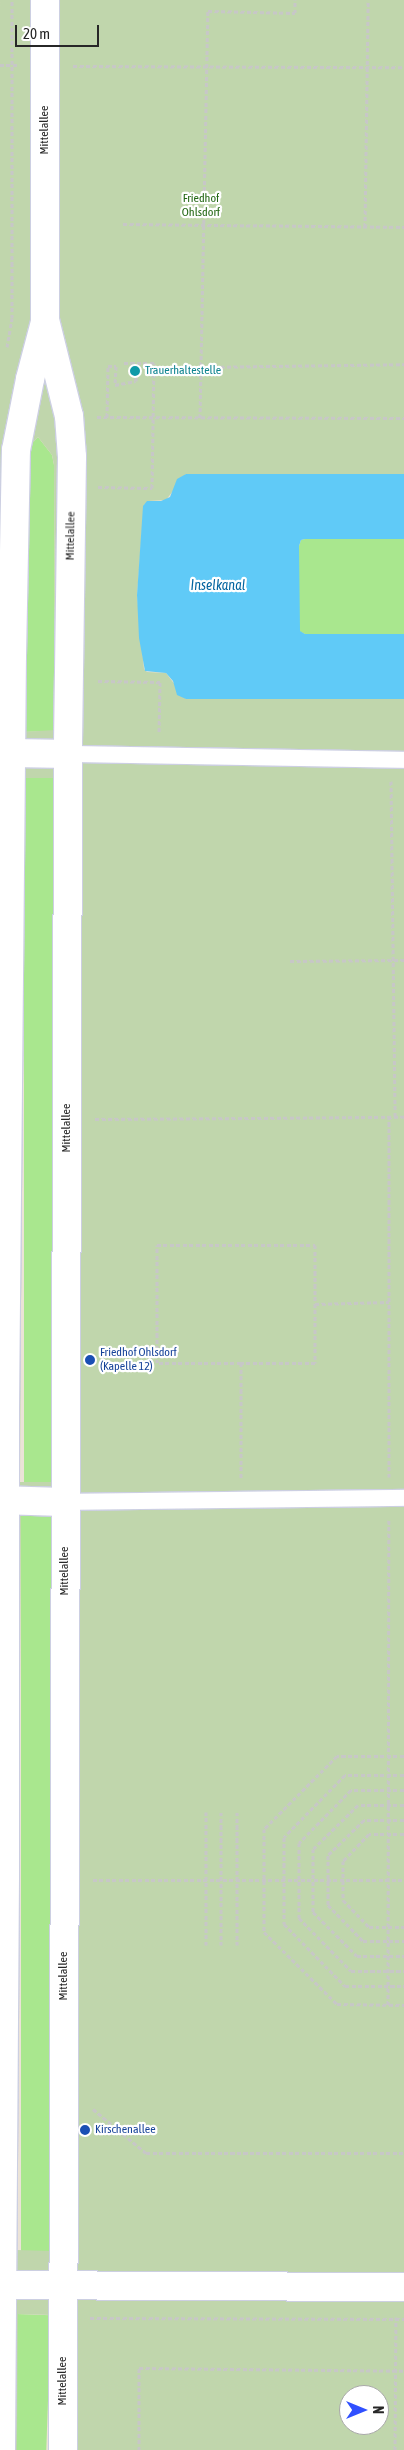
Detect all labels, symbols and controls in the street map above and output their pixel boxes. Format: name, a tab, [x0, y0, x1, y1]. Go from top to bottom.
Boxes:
scale bar	[18, 15, 101, 47]
text: 20 m	[23, 25, 50, 42]
street label: Mittelallee	[38, 106, 52, 154]
park label: Friedhof Ohlsdorf	[182, 192, 220, 220]
place label: Trauerhaltestelle	[145, 364, 221, 378]
marker: Trauerhaltestelle	[129, 365, 141, 377]
street label: Mittelallee	[63, 511, 79, 561]
water label: Inselkanal	[191, 577, 245, 593]
street label: Mittelallee	[60, 1104, 74, 1152]
place label: Friedhof Ohlsdorf (Kapelle 12)	[100, 1346, 177, 1374]
marker: Friedhof Ohlsdorf (Kapelle 12)	[84, 1354, 96, 1366]
street label: Mittelallee	[58, 1547, 72, 1595]
street label: Mittelallee	[57, 1952, 71, 2000]
place label: Kirschenallee	[95, 2123, 156, 2137]
marker: Kirschenallee	[79, 2124, 91, 2136]
street label: Mittelallee	[56, 2357, 70, 2405]
north arrow	[339, 2385, 389, 2435]
text: N	[370, 2406, 386, 2414]

